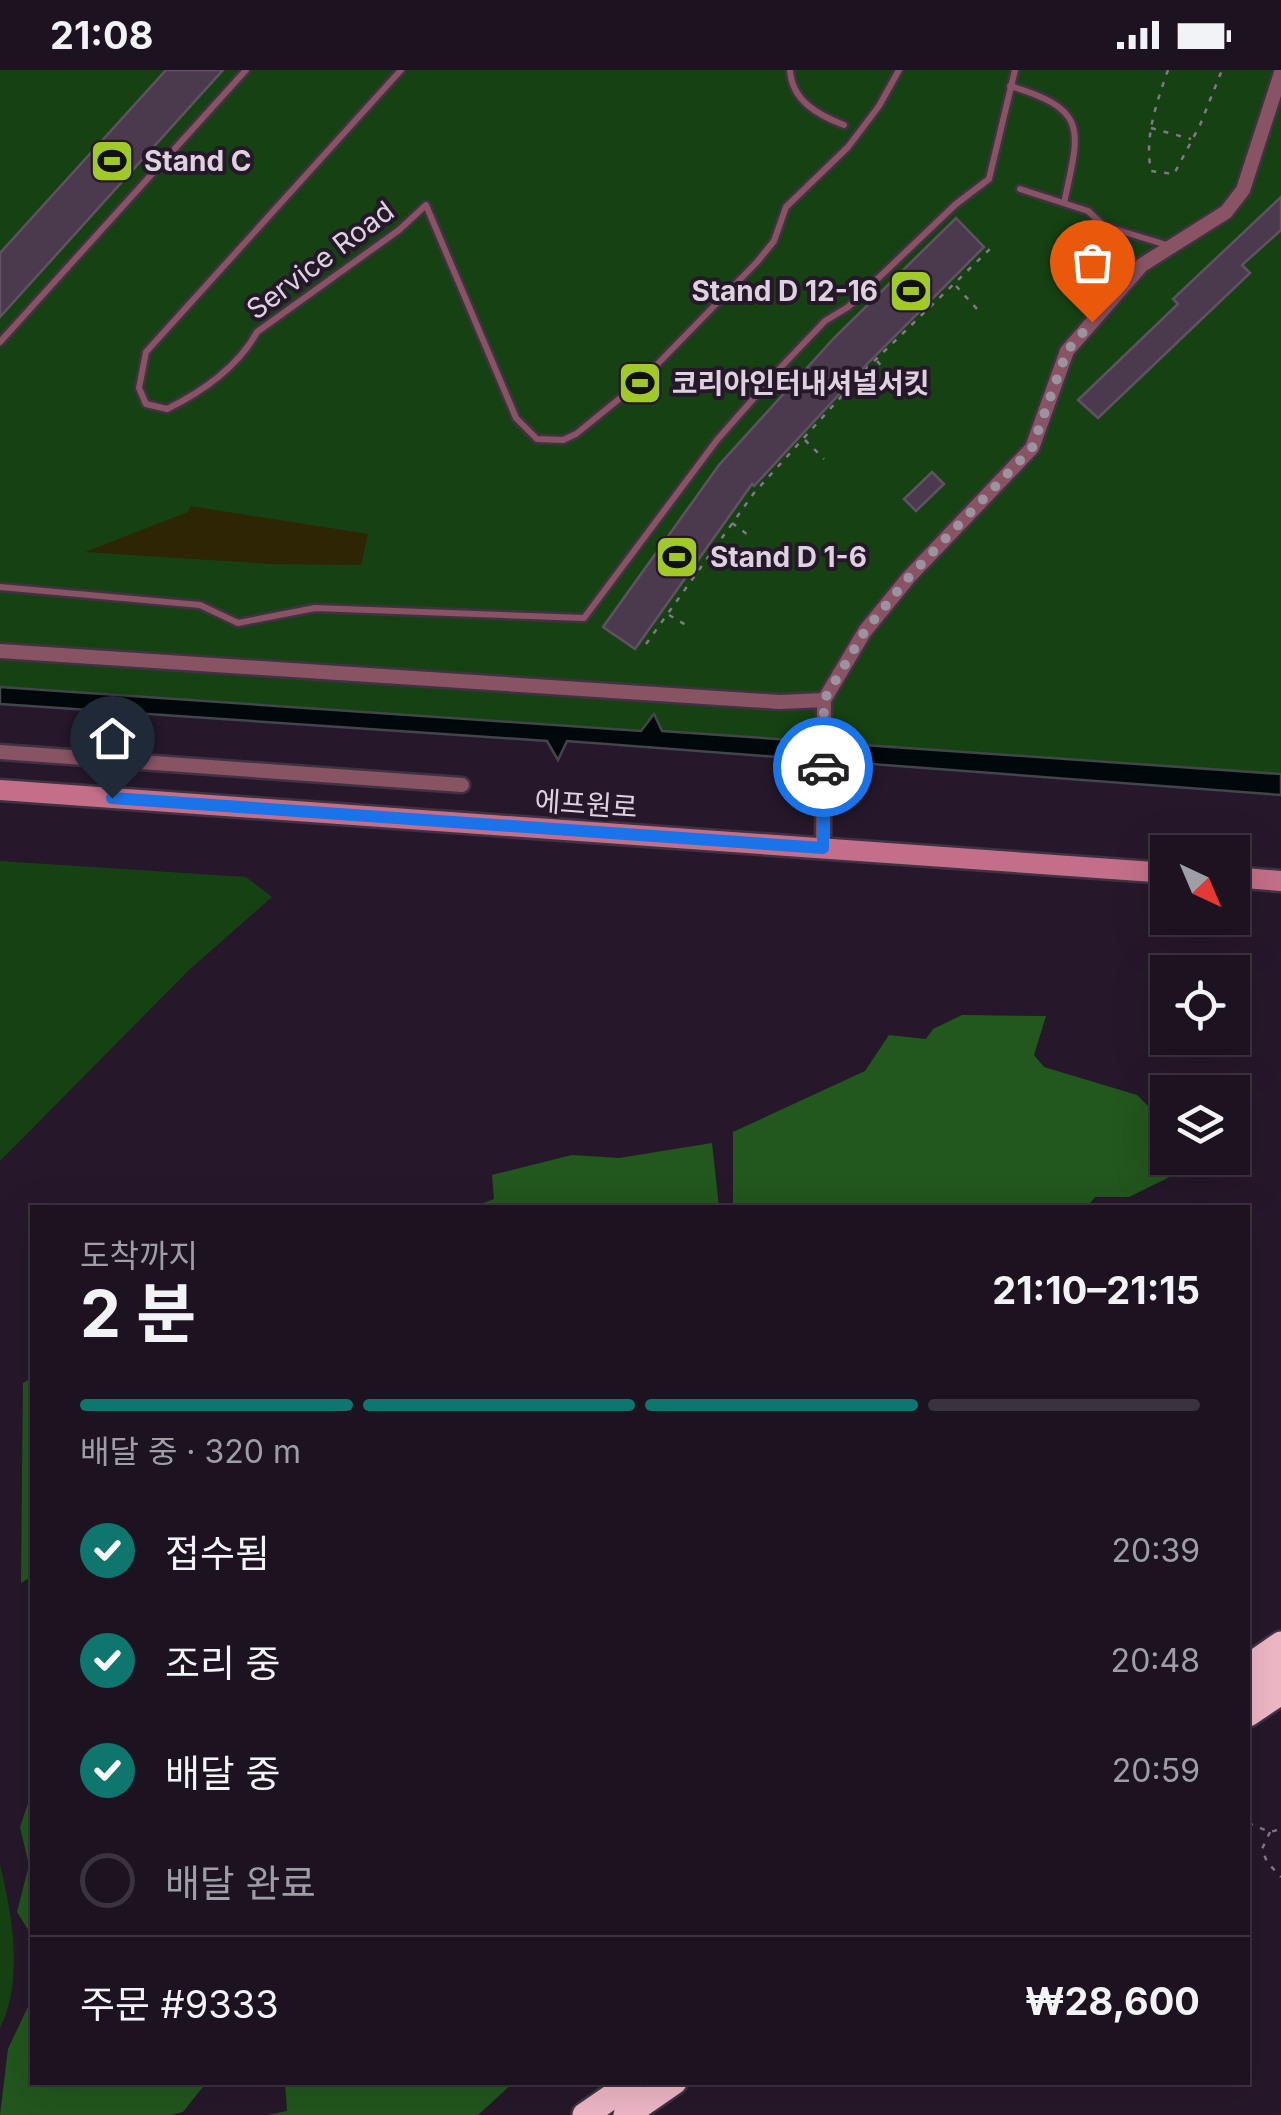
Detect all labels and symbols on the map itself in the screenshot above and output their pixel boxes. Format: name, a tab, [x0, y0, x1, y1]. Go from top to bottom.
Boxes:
sports icon: Stand C	[89, 138, 135, 184]
place label: Stand C	[144, 144, 251, 178]
street label: Service Road	[240, 194, 400, 326]
pin	[1050, 220, 1135, 323]
sports icon: Stand D 12-16	[888, 268, 934, 314]
place label: Stand D 12-16	[691, 274, 878, 308]
sports icon: 코리아인터내셔널서킷	[617, 360, 663, 406]
place label: 코리아인터내셔널서킷	[672, 366, 930, 400]
sports icon: Stand D 1-6	[654, 534, 700, 580]
place label: Stand D 1-6	[710, 540, 867, 574]
pin	[70, 696, 155, 799]
courier	[773, 717, 873, 817]
street label: 에프원로	[533, 783, 639, 825]
north arrow	[1150, 835, 1250, 935]

